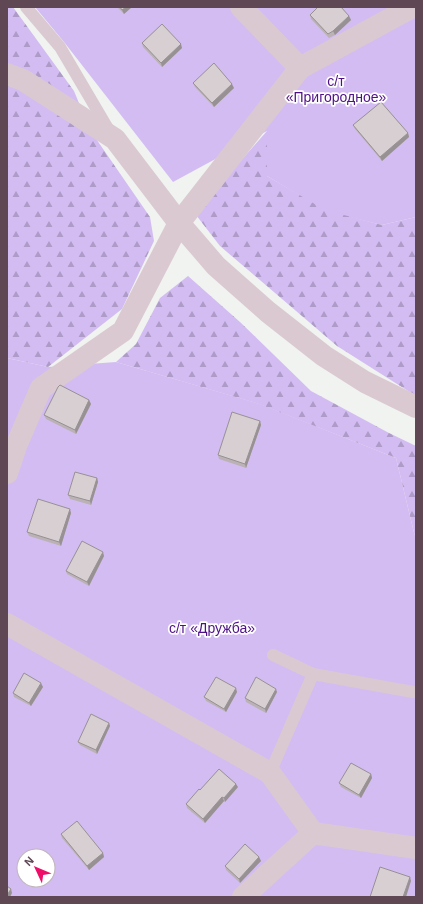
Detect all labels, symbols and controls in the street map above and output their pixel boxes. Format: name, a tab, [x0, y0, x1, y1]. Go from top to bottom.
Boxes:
park label: с/т «Пригородное»	[286, 73, 386, 105]
park label: с/т «Дружба»	[169, 620, 255, 636]
north arrow	[16, 848, 56, 888]
text: N	[22, 854, 36, 868]

